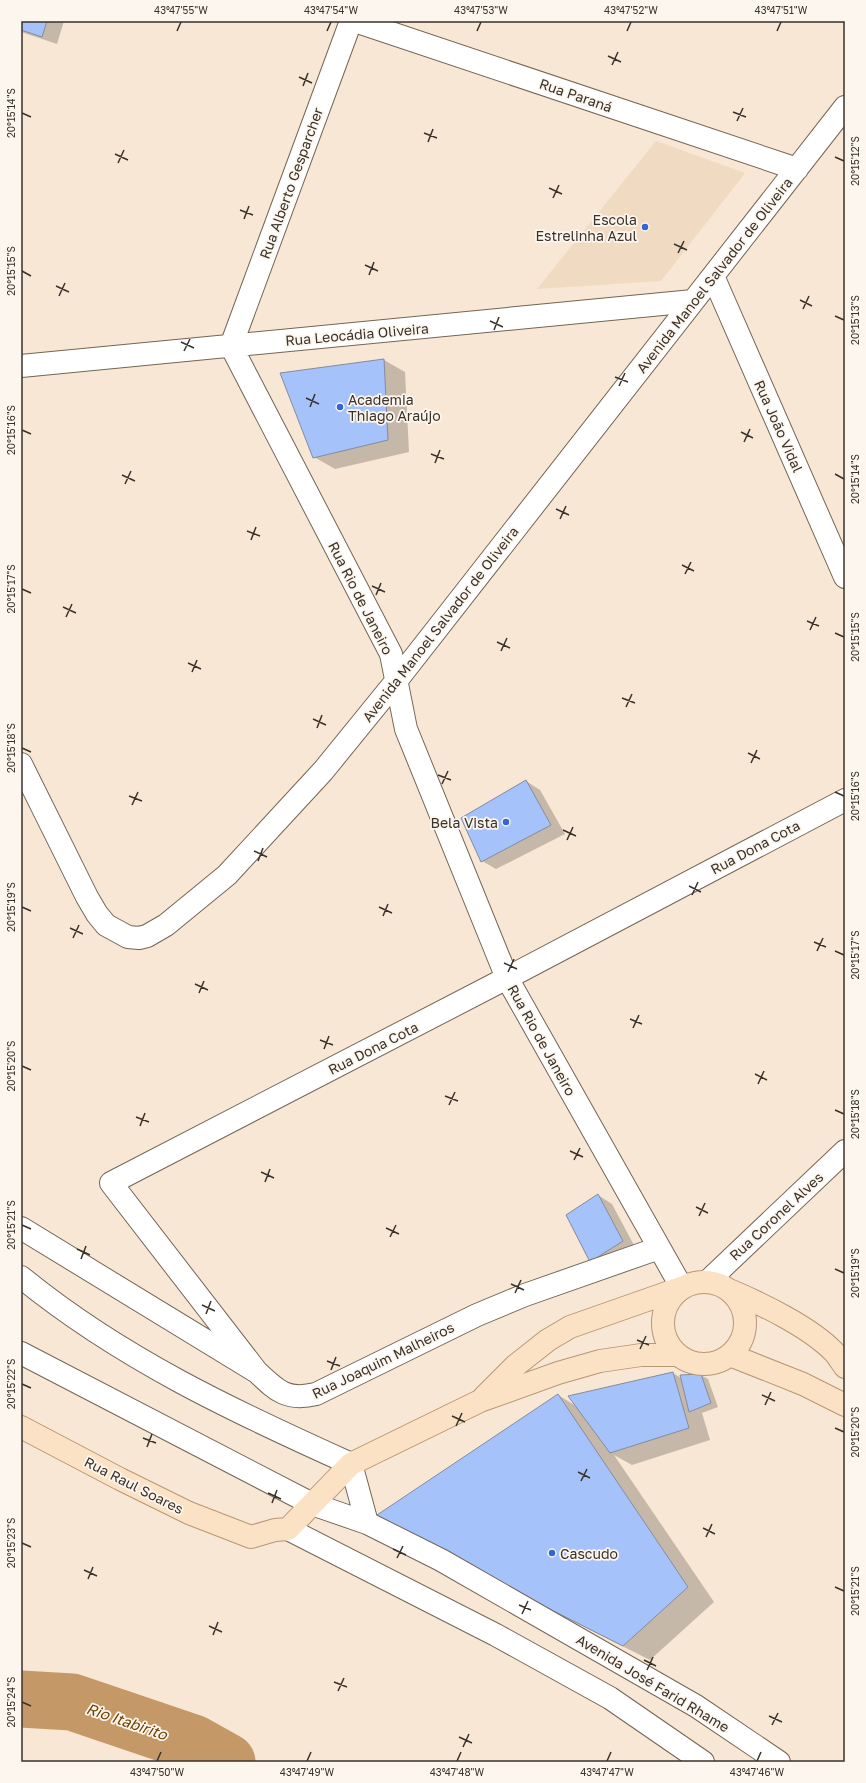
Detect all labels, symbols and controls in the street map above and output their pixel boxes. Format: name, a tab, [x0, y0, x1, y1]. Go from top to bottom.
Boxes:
text: 43°47'55"W	[154, 4, 208, 16]
text: 43°47'54"W	[304, 4, 358, 16]
text: 43°47'53"W	[454, 4, 508, 16]
text: 43°47'52"W	[604, 4, 658, 16]
text: 43°47'51"W	[755, 4, 808, 16]
street label: Rua Paraná	[537, 75, 615, 115]
text: 20°15'14"S	[5, 88, 17, 138]
street label: Rua Alberto Gesparcher	[256, 105, 326, 261]
text: 20°15'12"S	[849, 136, 861, 186]
street label: Avenida Manoel Salvador de Oliveira	[632, 174, 796, 376]
place label: Escola Estrelinha Azul	[536, 211, 637, 244]
marker: Escola Estrelinha Azul	[640, 222, 650, 232]
text: 20°15'15"S	[5, 246, 17, 296]
text: 20°15'13"S	[849, 295, 861, 345]
street label: Rua Leocádia Oliveira	[285, 319, 429, 349]
street label: Rua João Vidal	[751, 377, 807, 475]
place label: Academia Thiago Araújo	[348, 391, 441, 424]
marker: Academia Thiago Araújo	[335, 402, 345, 412]
text: 20°15'16"S	[5, 405, 17, 455]
text: 20°15'14"S	[849, 454, 861, 504]
street label: Avenida Manoel Salvador de Oliveira	[358, 523, 522, 725]
street label: Rua Rio de Janeiro	[325, 539, 397, 657]
text: 20°15'17"S	[5, 564, 17, 614]
text: 20°15'15"S	[849, 612, 861, 662]
text: 20°15'18"S	[5, 723, 17, 773]
text: 20°15'16"S	[849, 771, 861, 821]
place label: Bela Vista	[431, 814, 498, 831]
street label: Rua Dona Cota	[707, 816, 803, 878]
marker: Bela Vista	[501, 817, 511, 827]
text: 20°15'19"S	[5, 882, 17, 932]
text: 20°15'17"S	[849, 930, 861, 980]
street label: Rua Rio de Janeiro	[504, 981, 580, 1099]
street label: Rua Dona Cota	[325, 1018, 421, 1078]
text: 20°15'20"S	[5, 1040, 17, 1092]
text: 20°15'18"S	[849, 1089, 861, 1139]
street label: Rua Coronel Alves	[726, 1168, 826, 1264]
text: 20°15'21"S	[5, 1200, 17, 1250]
text: 20°15'19"S	[849, 1248, 861, 1298]
street label: Rua Joaquim Malheiros	[309, 1318, 457, 1402]
text: 20°15'22"S	[5, 1359, 17, 1409]
text: 20°15'20"S	[849, 1406, 861, 1458]
street label: Rua Raul Soares	[82, 1453, 186, 1517]
text: 20°15'23"S	[5, 1518, 17, 1568]
place label: Cascudo	[560, 1545, 618, 1562]
marker: Cascudo	[547, 1548, 557, 1558]
text: 20°15'21"S	[849, 1566, 861, 1616]
street label: Avenida José Farid Rhame	[573, 1630, 733, 1736]
text: 20°15'24"S	[5, 1677, 17, 1727]
water label: Rio Itabirito	[84, 1699, 171, 1744]
text: 43°47'50"W	[130, 1766, 185, 1778]
text: 43°47'49"W	[280, 1766, 335, 1778]
text: 43°47'48"W	[430, 1766, 485, 1778]
text: 43°47'47"W	[580, 1766, 634, 1778]
text: 43°47'46"W	[730, 1766, 785, 1778]

